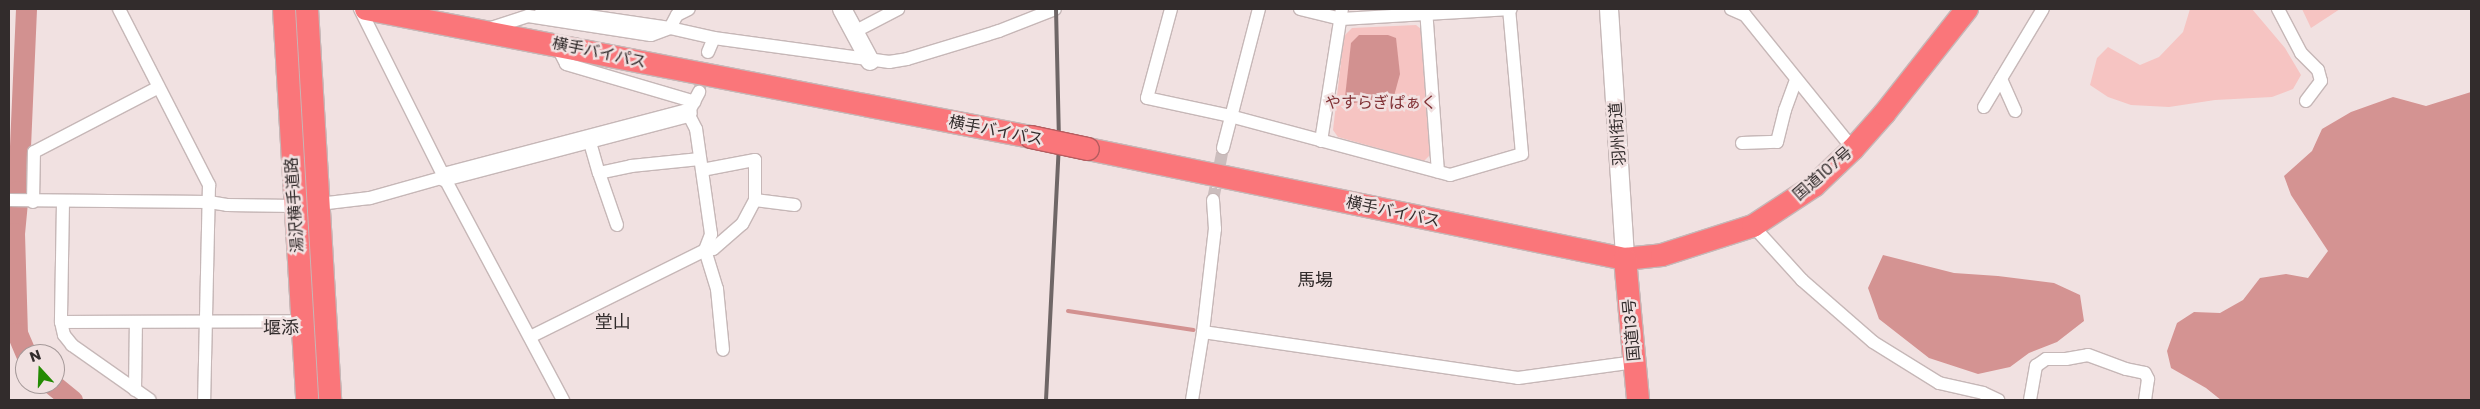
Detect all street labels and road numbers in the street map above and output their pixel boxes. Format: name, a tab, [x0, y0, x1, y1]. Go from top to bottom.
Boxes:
street label: 横手バイパス	[550, 34, 648, 72]
street label: 羽州街道	[1606, 101, 1630, 167]
street label: 横手バイパス	[947, 112, 1045, 150]
street label: 国道107号	[1790, 143, 1856, 205]
street label: 湯沢横手道路	[282, 156, 308, 254]
street label: 横手バイパス	[1344, 193, 1442, 231]
street label: 国道13号	[1620, 298, 1644, 362]

